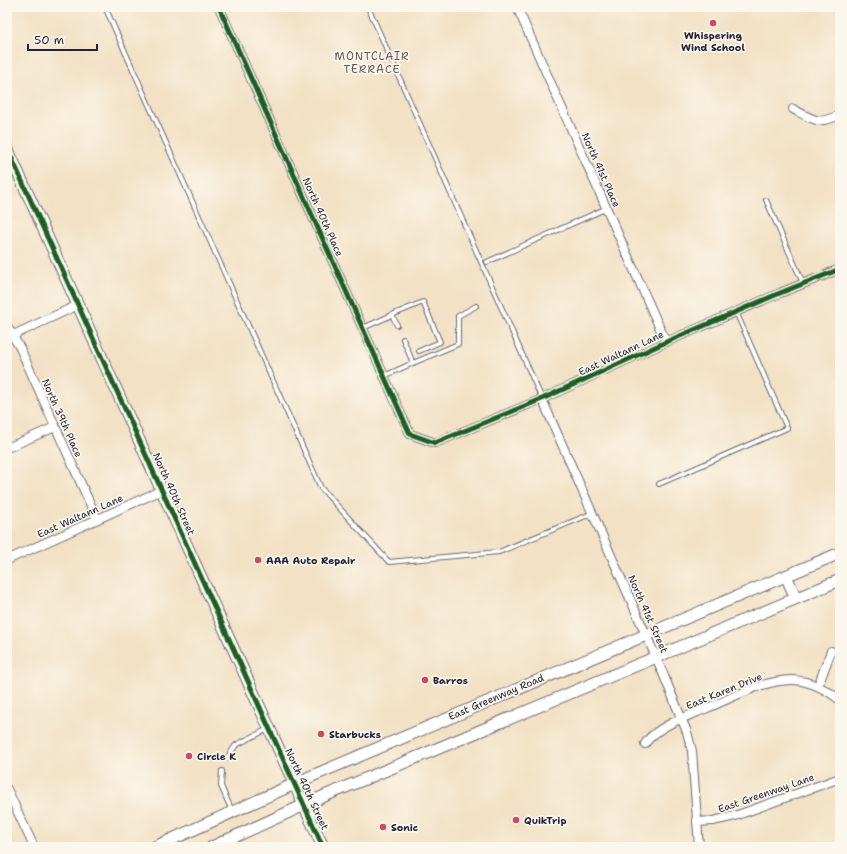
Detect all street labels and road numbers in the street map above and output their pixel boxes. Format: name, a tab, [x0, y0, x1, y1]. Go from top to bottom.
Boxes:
street label: North 41st Place	[579, 131, 623, 210]
street label: North 40th Place	[300, 176, 346, 259]
street label: East Waltann Lane	[576, 327, 666, 378]
street label: North 39th Place	[39, 377, 85, 460]
street label: North 40th Street	[150, 451, 198, 537]
street label: East Waltann Lane	[35, 491, 125, 541]
street label: North 41st Street	[625, 573, 671, 655]
street label: East Karen Drive	[684, 670, 764, 712]
street label: East Greenway Road	[446, 671, 546, 723]
street label: North 40th Street	[282, 746, 332, 832]
street label: East Greenway Lane	[716, 770, 816, 816]

